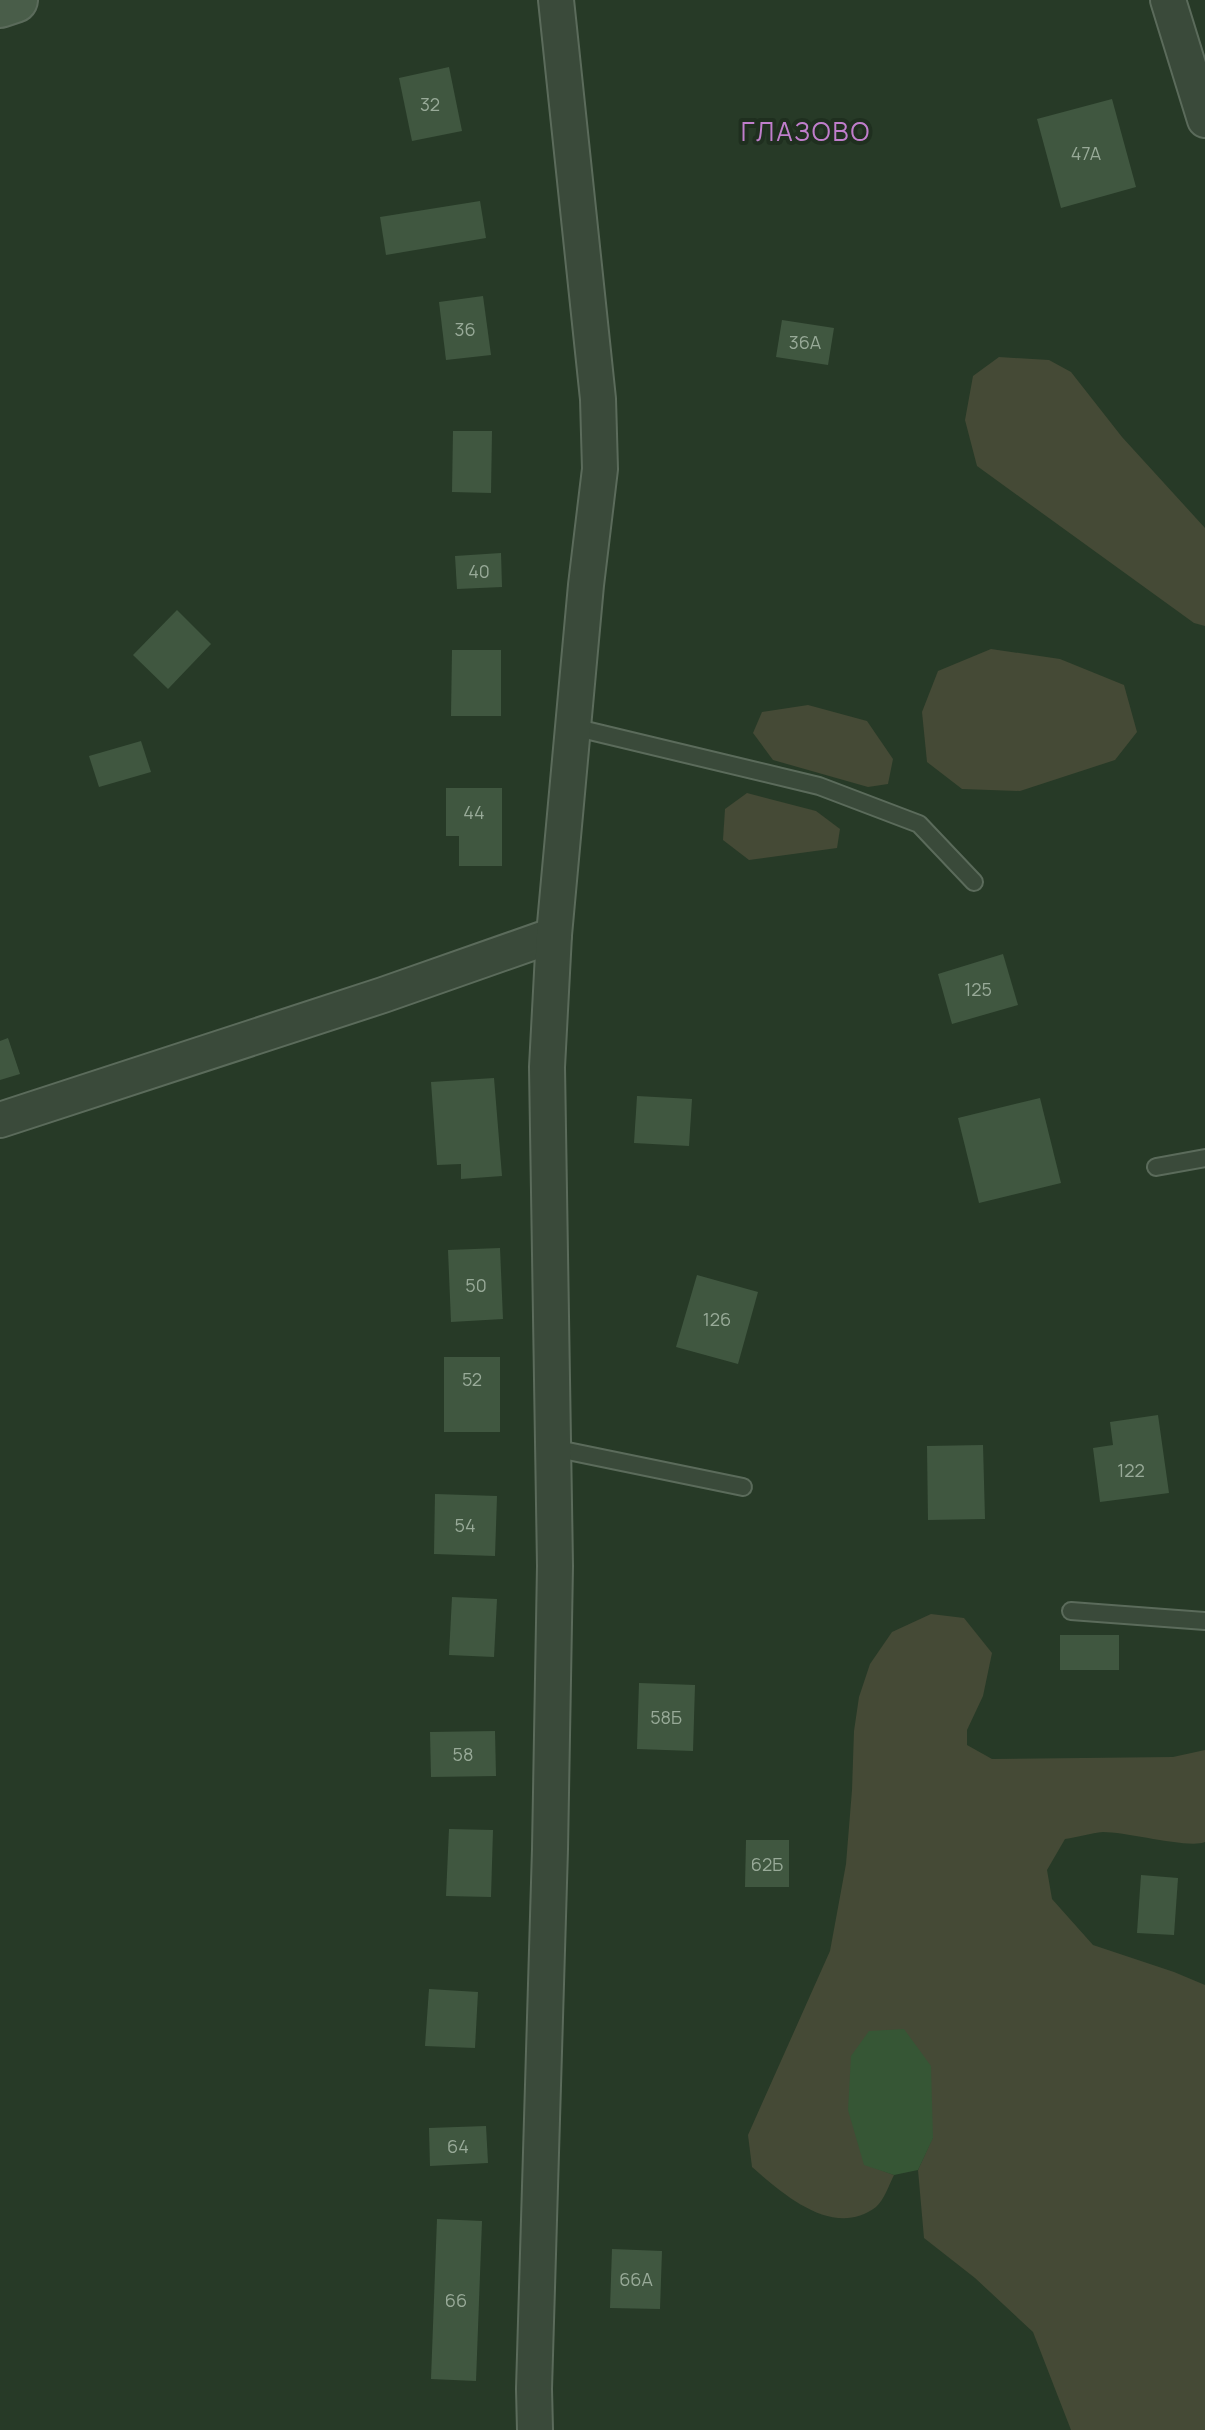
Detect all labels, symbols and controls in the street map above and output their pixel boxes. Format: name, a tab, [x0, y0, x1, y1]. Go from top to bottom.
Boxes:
house number: 32	[420, 92, 440, 116]
district label: ГЛАЗОВО	[741, 113, 871, 149]
house number: 47А	[1071, 141, 1102, 165]
house number: 36	[454, 317, 476, 341]
house number: 36А	[789, 330, 822, 354]
house number: 40	[468, 559, 490, 583]
house number: 44	[463, 800, 485, 824]
house number: 125	[964, 977, 992, 1001]
house number: 50	[465, 1273, 487, 1297]
house number: 126	[703, 1307, 731, 1331]
house number: 52	[462, 1367, 482, 1391]
house number: 122	[1117, 1458, 1145, 1482]
house number: 54	[454, 1513, 476, 1537]
house number: 58Б	[650, 1705, 682, 1729]
house number: 58	[453, 1742, 473, 1766]
house number: 62Б	[751, 1852, 783, 1876]
house number: 64	[447, 2134, 469, 2158]
house number: 66А	[619, 2267, 653, 2291]
house number: 66	[445, 2288, 467, 2312]

